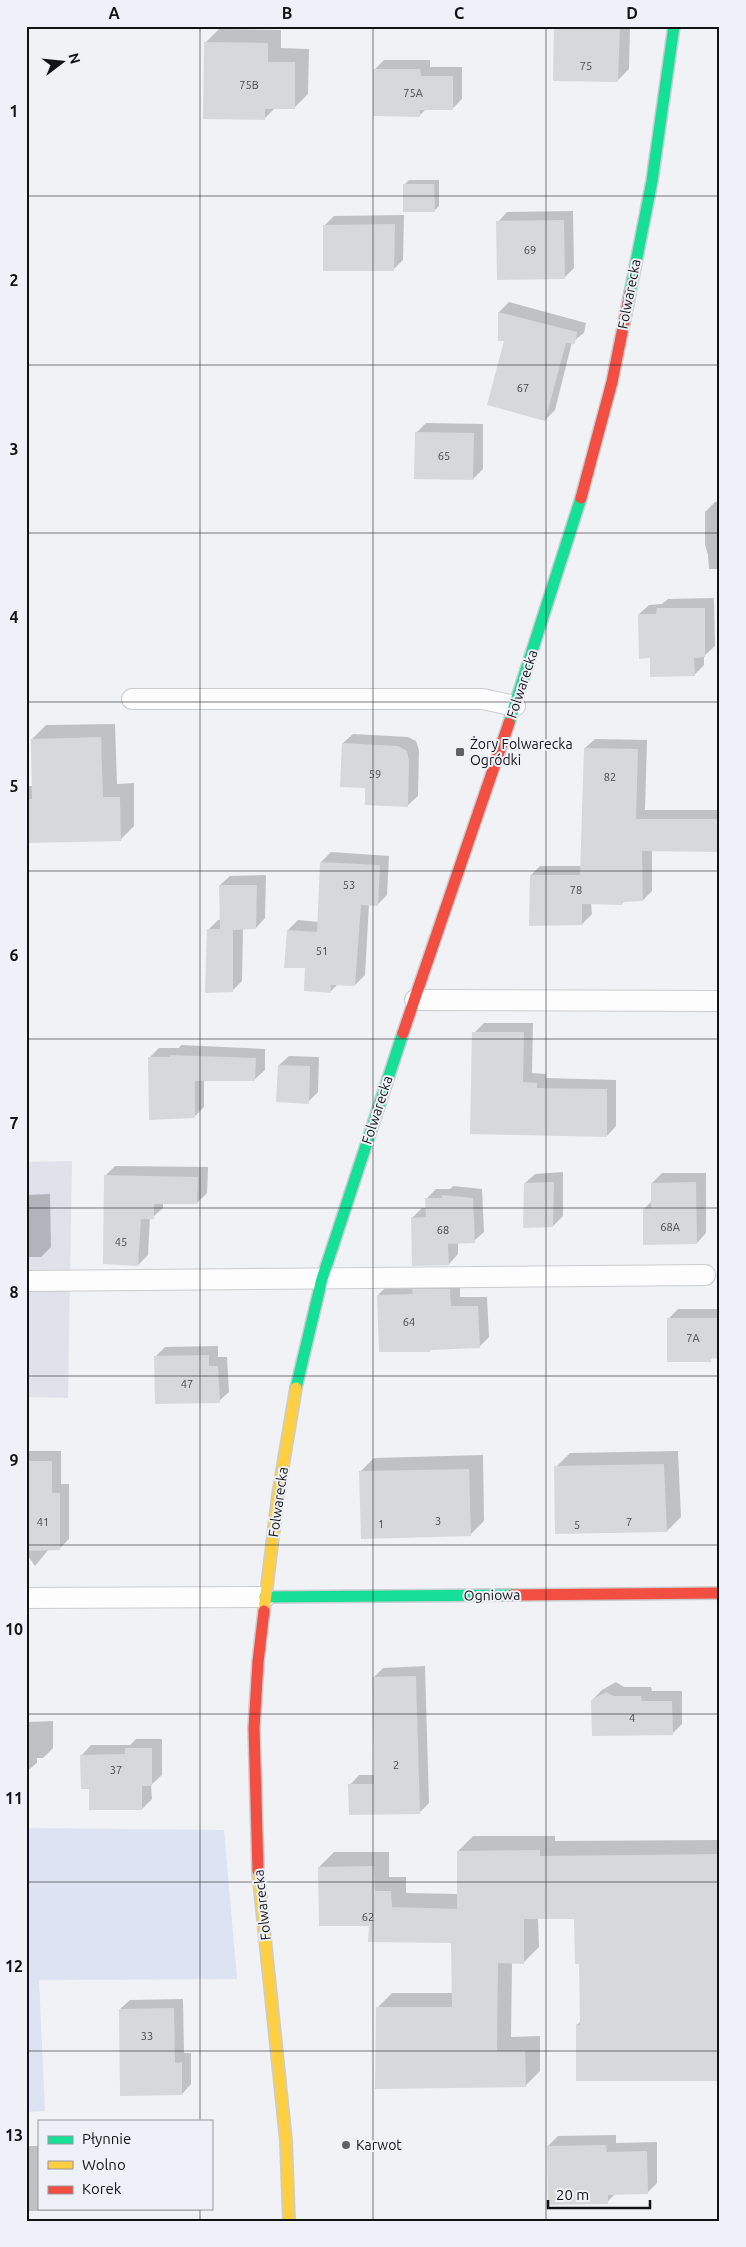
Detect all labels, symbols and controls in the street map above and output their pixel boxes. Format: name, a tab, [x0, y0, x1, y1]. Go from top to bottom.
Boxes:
text: A	[108, 4, 120, 22]
text: B	[282, 4, 292, 22]
text: C	[454, 4, 464, 22]
text: D	[626, 4, 638, 22]
north arrow	[38, 38, 88, 88]
text: N	[65, 51, 84, 66]
house number: 75	[580, 60, 592, 72]
house number: 75B	[239, 79, 259, 91]
house number: 75A	[403, 87, 424, 99]
text: 1	[9, 102, 19, 120]
house number: 69	[524, 244, 536, 256]
street label: Folwarecka	[614, 258, 644, 330]
text: 2	[9, 271, 19, 289]
house number: 67	[517, 382, 529, 394]
text: 3	[9, 440, 19, 458]
house number: 65	[438, 450, 450, 462]
text: 4	[9, 608, 19, 626]
street label: Folwarecka	[503, 648, 541, 720]
place label: Żory Folwarecka Ogródki	[470, 736, 573, 768]
marker: Żory Folwarecka Ogródki	[454, 746, 466, 758]
house number: 59	[369, 768, 381, 780]
house number: 82	[604, 771, 616, 783]
text: 5	[9, 777, 19, 795]
house number: 53	[343, 879, 355, 891]
house number: 78	[570, 884, 582, 896]
house number: 51	[316, 945, 328, 957]
text: 6	[9, 946, 19, 964]
street label: Folwarecka	[358, 1074, 396, 1146]
text: 7	[9, 1114, 19, 1132]
house number: 68A	[660, 1221, 681, 1233]
house number: 68	[437, 1224, 449, 1236]
house number: 45	[115, 1236, 127, 1248]
text: 8	[9, 1283, 19, 1301]
house number: 64	[403, 1316, 415, 1328]
house number: 7A	[686, 1332, 701, 1344]
house number: 47	[181, 1378, 193, 1390]
text: 9	[9, 1451, 19, 1469]
street label: Folwarecka	[265, 1466, 291, 1538]
house number: 3	[435, 1515, 441, 1527]
house number: 41	[37, 1516, 49, 1528]
house number: 7	[626, 1516, 632, 1528]
house number: 1	[378, 1518, 384, 1530]
house number: 5	[574, 1519, 580, 1531]
street label: Ogniowa	[464, 1587, 520, 1603]
text: 10	[5, 1620, 23, 1638]
house number: 4	[629, 1712, 635, 1724]
house number: 2	[393, 1759, 399, 1771]
house number: 37	[110, 1764, 122, 1776]
text: 11	[5, 1789, 23, 1807]
street label: Folwarecka	[250, 1869, 274, 1941]
house number: 62	[362, 1911, 374, 1923]
text: 12	[5, 1957, 23, 1975]
house number: 33	[141, 2030, 153, 2042]
legend	[38, 2120, 212, 2210]
text: 13	[5, 2126, 23, 2144]
text: Płynnie	[82, 2130, 131, 2147]
place label: Karwot	[356, 2137, 402, 2153]
marker: Karwot	[340, 2139, 352, 2151]
text: Wolno	[82, 2156, 126, 2173]
scale bar	[548, 2177, 651, 2209]
text: Korek	[82, 2180, 122, 2197]
text: 20 m	[556, 2186, 589, 2203]

